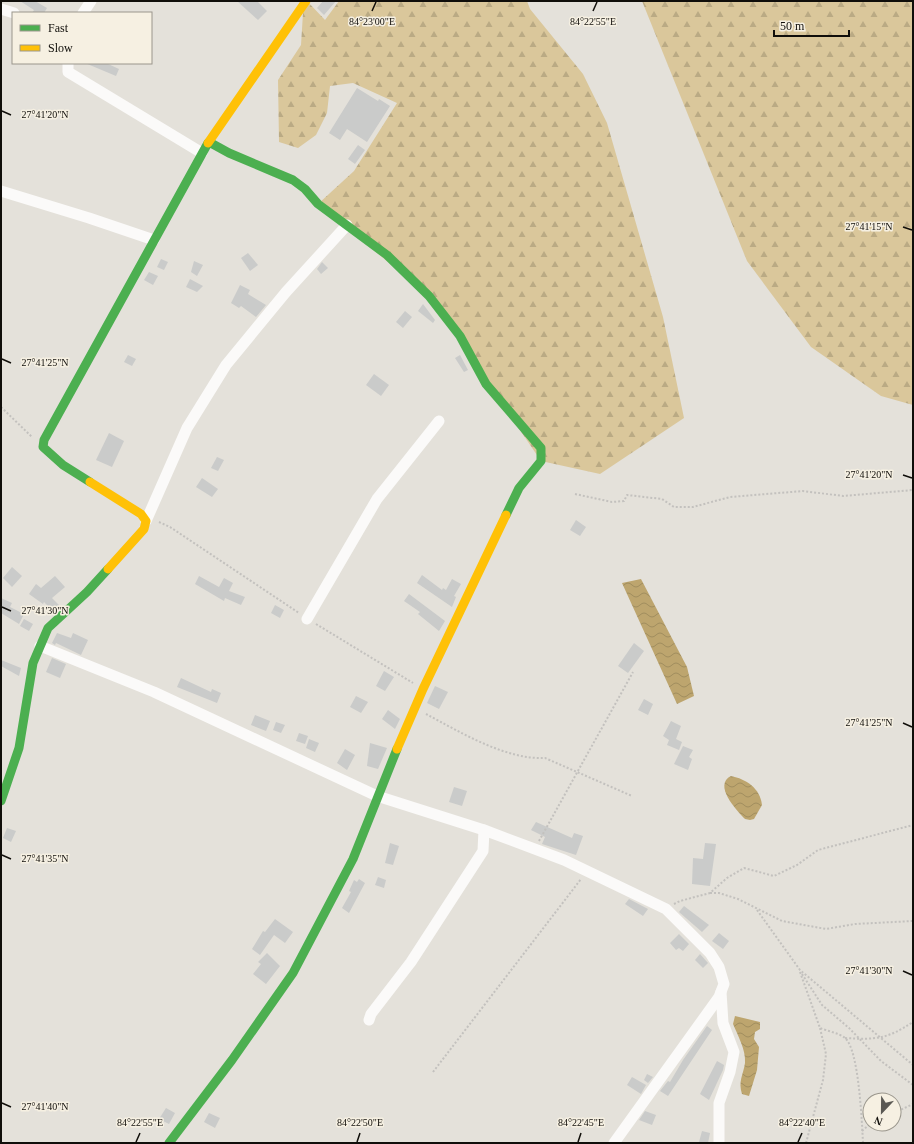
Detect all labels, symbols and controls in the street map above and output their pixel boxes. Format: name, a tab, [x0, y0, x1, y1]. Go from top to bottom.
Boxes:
legend	[12, 12, 152, 64]
scale bar	[774, 12, 849, 38]
text: 84°23'00"E	[349, 16, 395, 27]
text: 84°22'55"E	[570, 16, 616, 27]
text: 50 m	[780, 19, 805, 33]
text: Fast	[48, 21, 69, 35]
text: Slow	[48, 41, 73, 55]
text: 27°41'20"N	[21, 109, 69, 120]
text: 27°41'15"N	[845, 221, 893, 232]
text: 27°41'25"N	[21, 357, 69, 368]
text: 27°41'20"N	[845, 469, 893, 480]
text: 27°41'30"N	[21, 605, 69, 616]
text: 27°41'25"N	[845, 717, 893, 728]
text: 27°41'35"N	[21, 853, 69, 864]
text: 27°41'30"N	[845, 965, 893, 976]
north arrow	[862, 1092, 902, 1132]
text: 27°41'40"N	[21, 1101, 69, 1112]
text: N	[872, 1114, 884, 1128]
text: 84°22'55"E	[117, 1117, 163, 1128]
text: 84°22'50"E	[337, 1117, 383, 1128]
text: 84°22'45"E	[558, 1117, 604, 1128]
text: 84°22'40"E	[779, 1117, 825, 1128]

